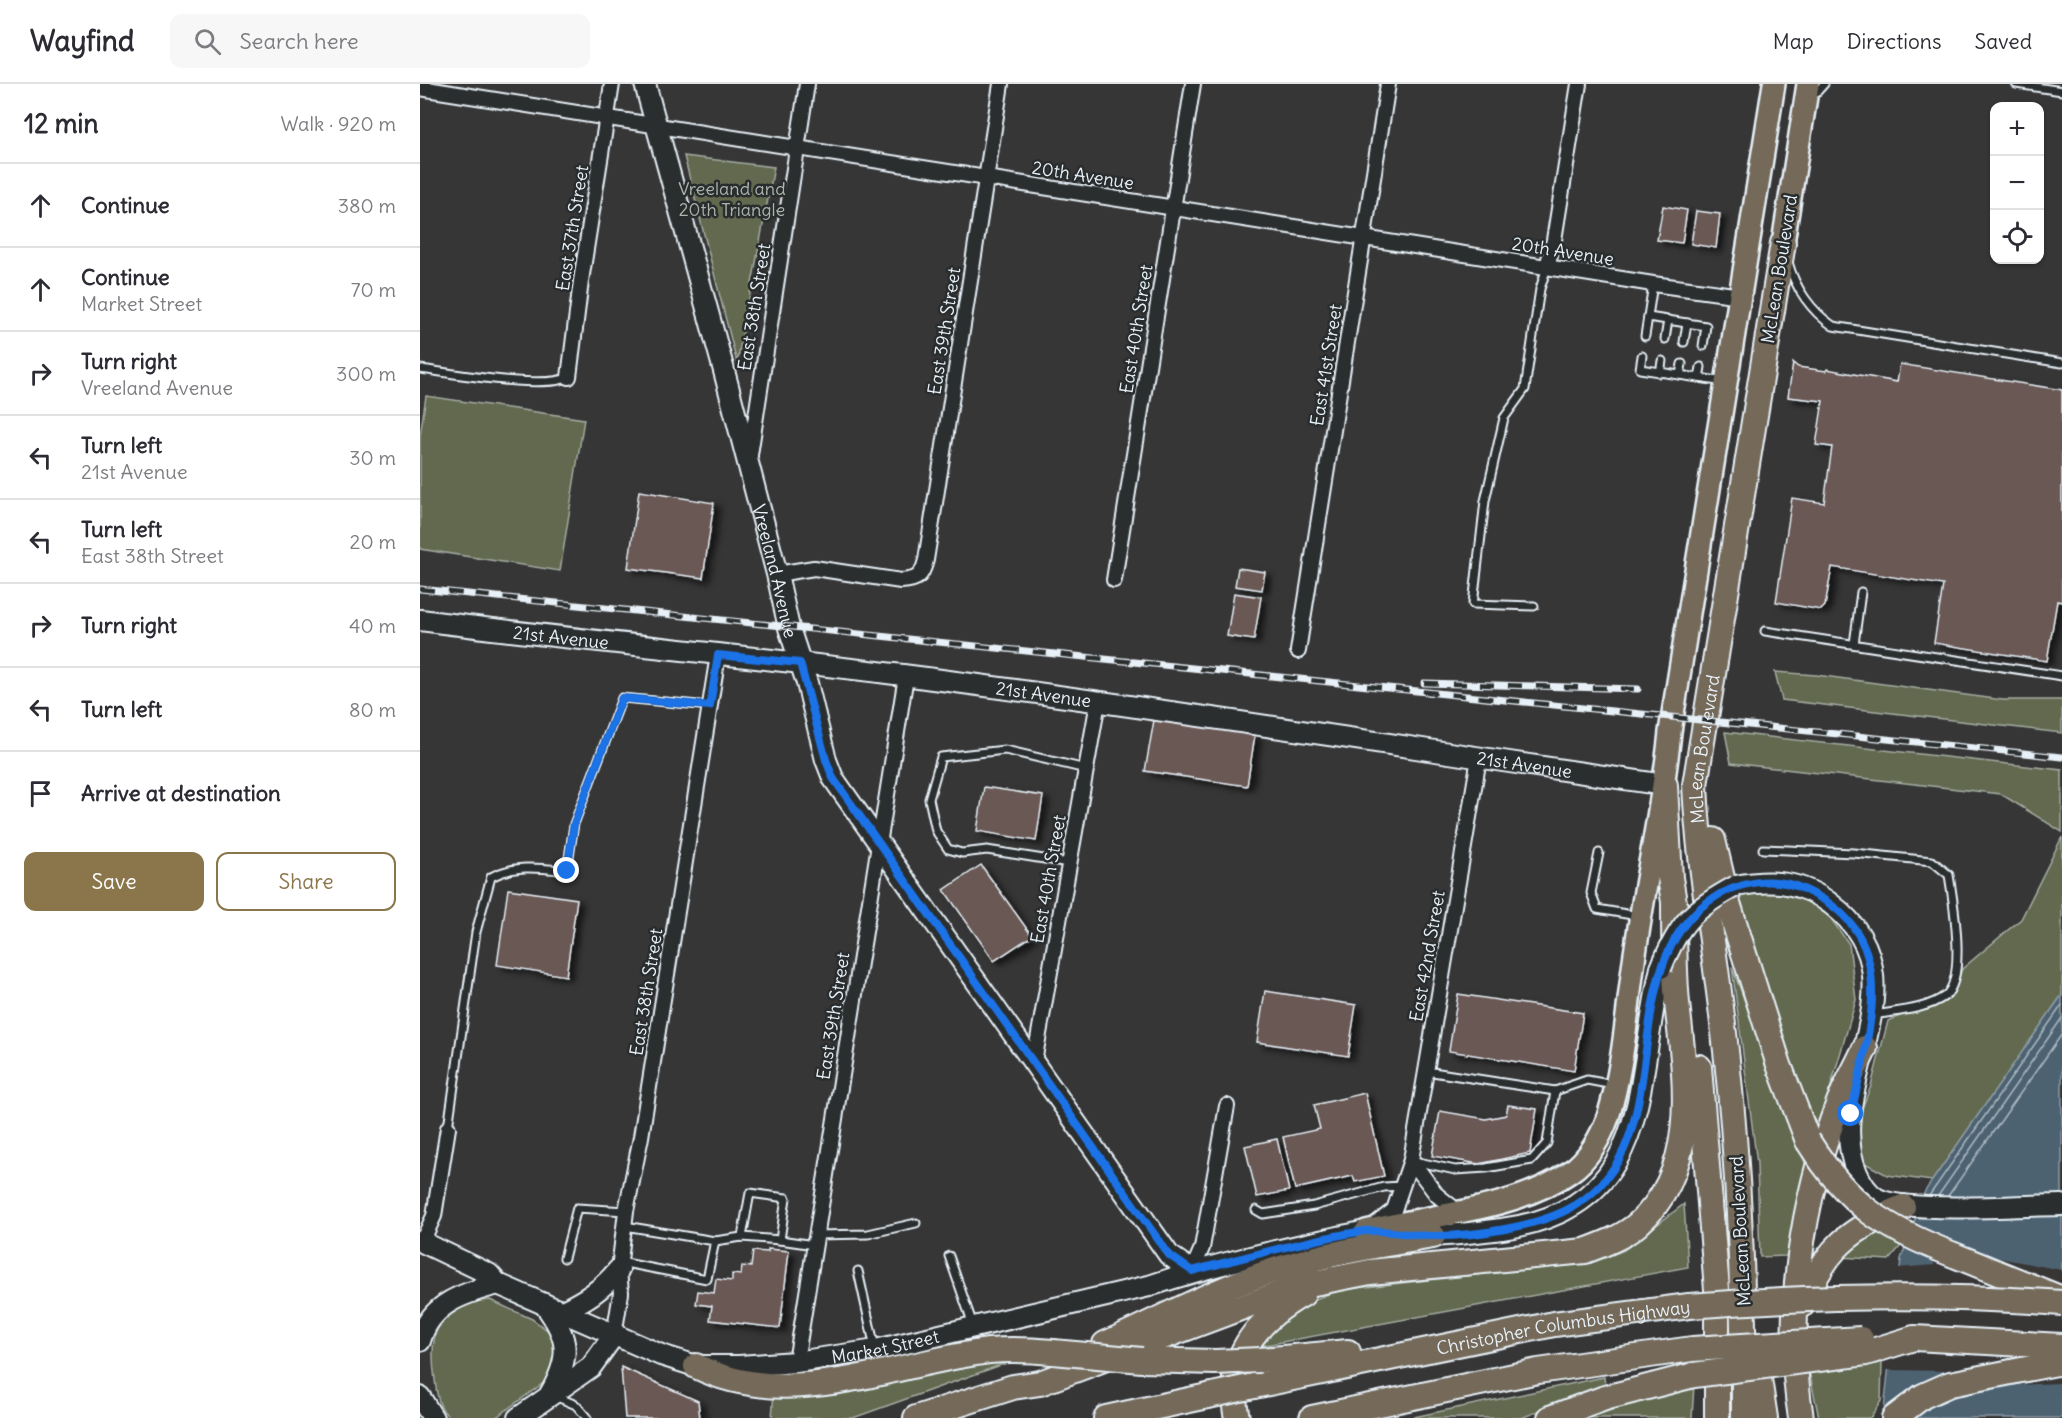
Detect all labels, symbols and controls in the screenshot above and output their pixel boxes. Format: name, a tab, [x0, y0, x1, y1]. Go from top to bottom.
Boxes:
search box	[170, 14, 590, 68]
text: Wayfind	[30, 23, 134, 59]
icon: search	[191, 25, 224, 58]
text: Search here	[239, 27, 359, 55]
text: Map	[1773, 28, 1814, 55]
text: Directions	[1847, 28, 1941, 55]
text: Saved	[1974, 28, 2032, 55]
map controls	[1990, 102, 2044, 264]
button: +	[1990, 102, 2044, 156]
text: 12 min	[24, 107, 98, 140]
text: Walk · 920 m	[281, 111, 396, 136]
street label: 20th Avenue	[1030, 156, 1136, 194]
button: −	[1990, 156, 2044, 210]
street label: East 37th Street	[551, 163, 593, 293]
park label: Vreeland and 20th Triangle	[678, 177, 786, 221]
icon: ahead	[24, 189, 57, 222]
text: Continue	[81, 191, 170, 219]
text: 380 m	[338, 193, 396, 218]
street label: McLean Boulevard	[1756, 193, 1802, 345]
button: locate	[1990, 210, 2044, 264]
street label: 20th Avenue	[1510, 232, 1616, 270]
street label: East 38th Street	[733, 242, 775, 372]
text: Continue	[81, 263, 170, 291]
street label: East 40th Street	[1114, 263, 1158, 395]
street label: East 39th Street	[923, 266, 965, 396]
icon: ahead	[24, 273, 57, 306]
text: 70 m	[351, 277, 396, 302]
text: Market Street	[81, 291, 202, 316]
street label: East 41st Street	[1305, 302, 1347, 428]
text: Turn right	[81, 347, 177, 375]
icon: right	[24, 357, 57, 390]
text: 300 m	[336, 361, 396, 386]
text: Vreeland Avenue	[81, 375, 233, 400]
text: Turn left	[81, 431, 162, 459]
icon: left	[24, 441, 57, 474]
text: 30 m	[349, 445, 396, 470]
text: 21st Avenue	[81, 459, 188, 484]
street label: Vreeland Avenue	[748, 501, 803, 641]
text: Turn left	[81, 515, 162, 543]
icon: left	[24, 525, 57, 558]
text: 20 m	[350, 529, 396, 554]
text: East 38th Street	[81, 543, 224, 568]
icon: right	[24, 609, 57, 642]
text: Turn right	[81, 611, 177, 639]
text: 40 m	[349, 613, 396, 638]
street label: 21st Avenue	[512, 620, 610, 654]
street label: McLean Boulevard	[1683, 672, 1724, 825]
street label: 21st Avenue	[995, 676, 1093, 712]
icon: left	[24, 693, 57, 726]
text: Turn left	[81, 695, 162, 723]
text: 80 m	[349, 697, 396, 722]
street label: 21st Avenue	[1475, 746, 1574, 783]
icon: arrive	[24, 777, 57, 810]
text: Arrive at destination	[81, 779, 281, 807]
street label: East 40th Street	[1025, 813, 1071, 945]
button: Save	[24, 852, 204, 911]
button: Share	[216, 852, 396, 911]
route end	[553, 857, 579, 883]
street label: East 42nd Street	[1404, 889, 1450, 1023]
street label: East 38th Street	[625, 927, 667, 1057]
street label: East 39th Street	[812, 951, 854, 1081]
route start	[1837, 1100, 1863, 1126]
street label: McLean Boulevard	[1725, 1155, 1755, 1307]
street label: Christopher Columbus Highway	[1434, 1294, 1692, 1360]
street label: Market Street	[830, 1324, 941, 1368]

